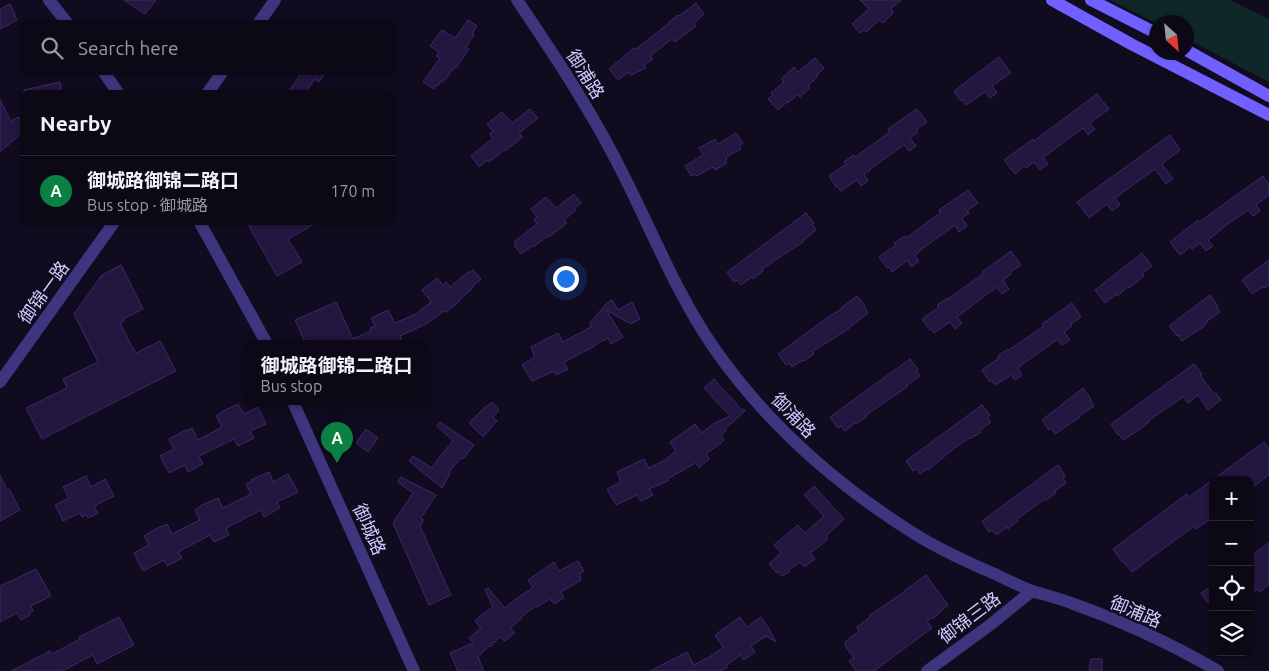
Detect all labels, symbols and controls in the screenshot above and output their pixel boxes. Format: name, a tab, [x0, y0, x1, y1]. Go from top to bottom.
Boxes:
north arrow	[1149, 15, 1194, 60]
search box	[20, 20, 395, 75]
icon: search	[38, 34, 66, 62]
text: Search here	[78, 37, 178, 59]
street label: 御浦路	[563, 46, 609, 102]
text: Nearby	[40, 111, 111, 135]
text: 御城路御锦二路口	[87, 169, 239, 191]
text: A	[50, 182, 62, 200]
text: 170 m	[330, 182, 375, 200]
text: Bus stop · 御城路	[87, 196, 208, 214]
street label: 御锦一路	[14, 257, 72, 327]
your location	[553, 266, 579, 292]
popup	[244, 340, 429, 405]
text: 御城路御锦二路口	[260, 354, 413, 376]
text: Bus stop	[260, 377, 322, 395]
street label: 御浦路	[768, 389, 820, 441]
pin: A	[321, 422, 353, 463]
map controls	[1209, 476, 1254, 656]
button: +	[1209, 476, 1254, 521]
street label: 御城路	[350, 500, 390, 558]
button: −	[1209, 521, 1254, 566]
button: locate	[1209, 566, 1254, 611]
street label: 御锦三路	[934, 587, 1004, 647]
street label: 御浦路	[1107, 591, 1165, 631]
button: layers	[1209, 611, 1254, 656]

